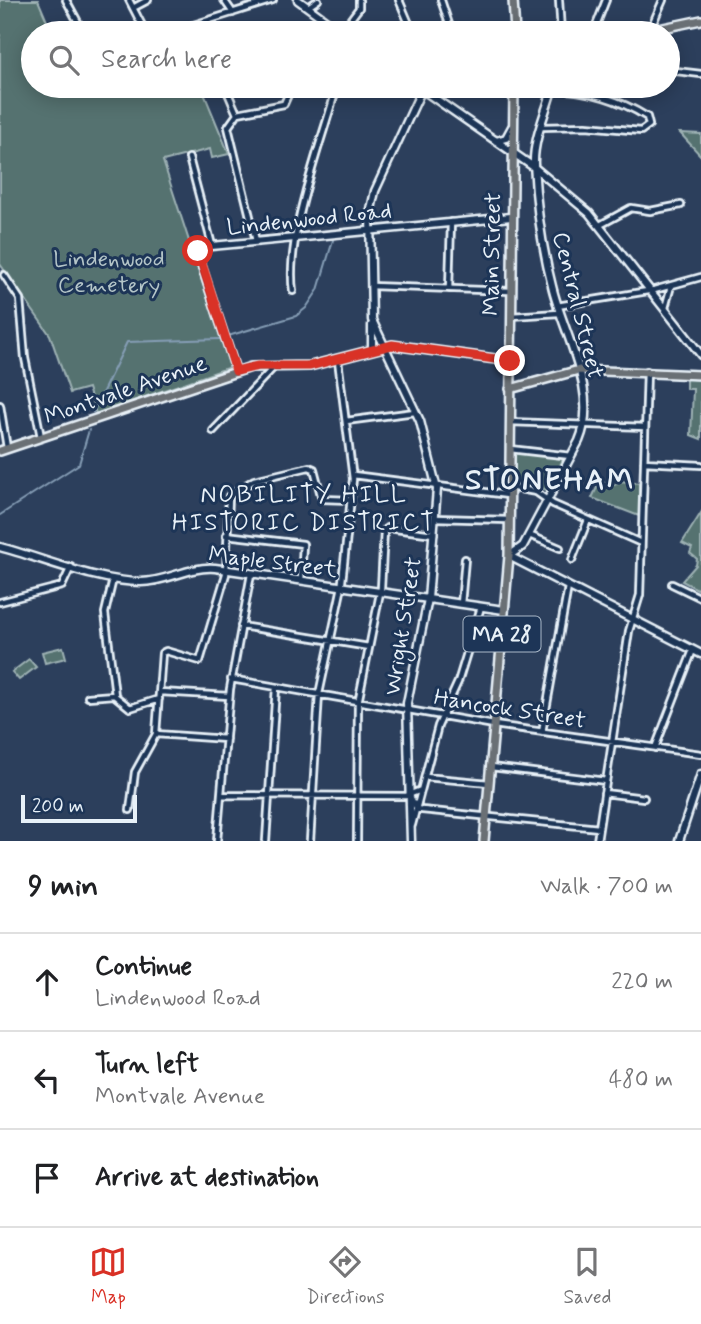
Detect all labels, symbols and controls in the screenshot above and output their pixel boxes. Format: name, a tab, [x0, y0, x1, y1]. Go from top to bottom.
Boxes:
search box	[21, 21, 680, 98]
icon: search	[45, 41, 83, 79]
text: Search here	[101, 43, 232, 77]
street label: Main Street	[477, 192, 509, 316]
street label: Lindenwood Road	[225, 196, 393, 244]
street label: Central Street	[544, 229, 610, 382]
route start	[182, 235, 213, 266]
park label: Lindenwood Cemetery	[53, 245, 165, 301]
route end	[494, 345, 525, 376]
street label: Montvale Avenue	[40, 349, 211, 433]
district label: STONEHAM	[465, 461, 635, 500]
district label: NOBILITY HILL HISTORIC DISTRICT	[172, 480, 436, 539]
street label: Maple Street	[207, 540, 339, 586]
street label: Wright Street	[378, 555, 432, 698]
road number: MA 28	[463, 616, 540, 652]
street label: Hancock Street	[432, 683, 588, 737]
scale bar	[21, 792, 136, 824]
text: 200 m	[32, 794, 84, 819]
text: 9 min	[28, 867, 98, 906]
text: Walk · 700 m	[540, 872, 673, 902]
text: Continue	[95, 950, 192, 984]
icon: ahead	[28, 963, 66, 1001]
text: 220 m	[611, 967, 673, 997]
text: Lindenwood Road	[95, 984, 261, 1014]
text: Turn left	[95, 1048, 199, 1082]
icon: left	[28, 1061, 66, 1099]
text: 480 m	[609, 1065, 673, 1095]
text: Montvale Avenue	[95, 1082, 265, 1112]
icon: arrive	[28, 1159, 66, 1197]
text: Arrive at destination	[95, 1161, 319, 1195]
tab: Map	[89, 1243, 127, 1310]
tab: Directions	[306, 1243, 385, 1310]
tab: Saved	[563, 1243, 611, 1310]

